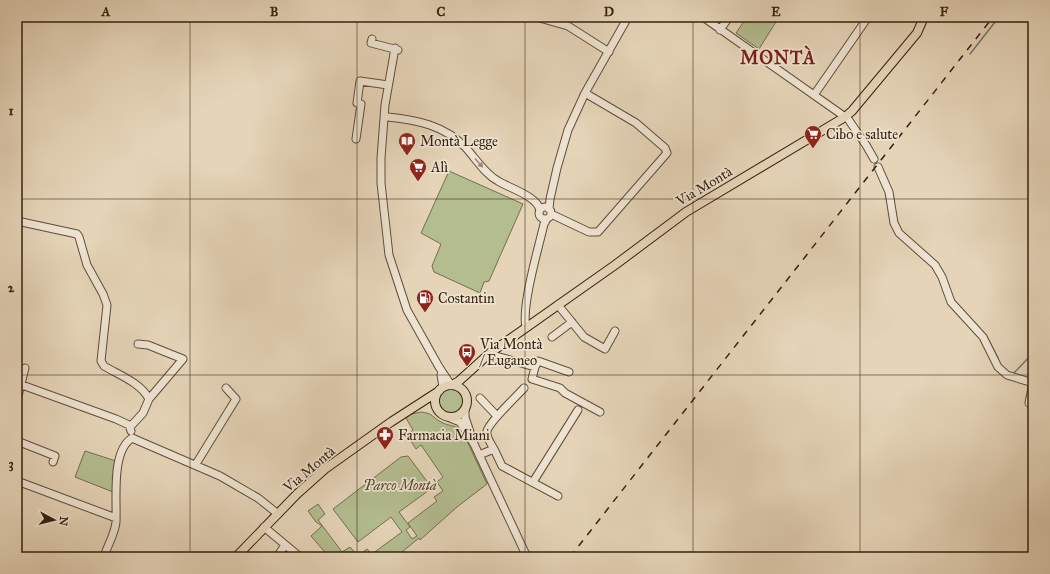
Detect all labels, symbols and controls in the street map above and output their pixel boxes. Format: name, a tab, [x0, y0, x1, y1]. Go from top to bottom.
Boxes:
text: A	[101, 4, 111, 20]
text: B	[270, 4, 279, 20]
text: C	[437, 4, 446, 20]
text: D	[604, 4, 614, 20]
text: E	[771, 4, 781, 20]
text: F	[940, 4, 949, 20]
district label: MONTÀ	[740, 45, 816, 69]
text: 1	[8, 103, 14, 119]
supermarket icon: Cibo e salute	[803, 124, 823, 149]
place label: Cibo e salute	[826, 126, 898, 143]
library icon: Montà Legge	[397, 131, 417, 156]
place label: Montà Legge	[420, 133, 498, 150]
supermarket icon: Alì	[408, 157, 428, 182]
one-way arrow	[474, 158, 484, 168]
place label: Alì	[430, 159, 448, 176]
street label: Via Montà	[672, 163, 735, 210]
text: 2	[8, 280, 15, 296]
fuel station icon: Costantin	[415, 288, 435, 313]
place label: Costantin	[438, 290, 495, 307]
place label: Via Montà / Euganeo	[479, 336, 542, 369]
bus stop icon: Via Montà / Euganeo	[457, 342, 477, 367]
pharmacy icon: Farmacia Miani	[375, 425, 395, 450]
place label: Farmacia Miani	[398, 427, 490, 444]
street label: Via Montà	[279, 443, 339, 497]
text: 3	[8, 456, 14, 472]
park label: Parco Montà	[363, 477, 437, 494]
north arrow	[34, 500, 74, 540]
text: N	[56, 516, 70, 527]

